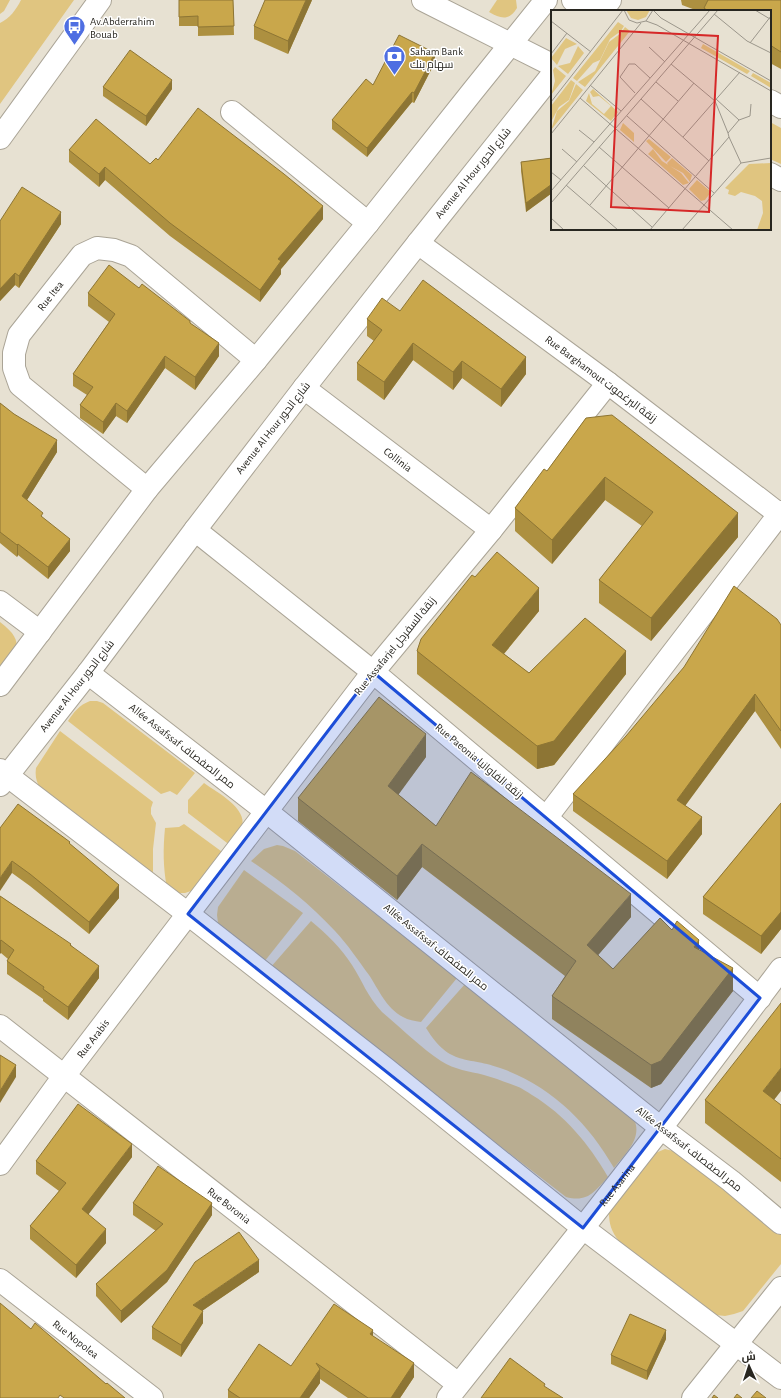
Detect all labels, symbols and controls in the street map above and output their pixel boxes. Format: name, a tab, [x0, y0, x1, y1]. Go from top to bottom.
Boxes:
inset map	[551, 10, 771, 230]
bus stop icon: Av.Abderrahim Bouab	[62, 14, 88, 47]
place label: Av.Abderrahim Bouab	[90, 16, 155, 40]
bank icon: Saham Bank سهام بنك	[381, 44, 407, 77]
place label: Saham Bank سهام بنك	[410, 46, 463, 72]
street label: Avenue Al Hour شارع الحور	[433, 125, 514, 222]
street label: Rue Itea	[35, 279, 65, 313]
street label: Rue Barghamout زنقة البرغموت	[543, 334, 659, 425]
street label: Avenue Al Hour شارع الحور	[234, 380, 314, 477]
street label: Collinia	[382, 445, 414, 474]
street label: Rue Assafarjel زنقة السفرجل	[352, 595, 439, 698]
street label: Avenue Al Hour شارع الحور	[38, 638, 118, 735]
street label: Allée Assafssaf ممر الصفصاف	[126, 701, 237, 791]
street label: Rue Paeonia زنقة الفاوانيا	[433, 721, 525, 801]
street label: Allée Assafssaf ممر الصفصاف	[381, 902, 490, 993]
street label: Rue Arabis	[74, 1017, 111, 1060]
street label: Allée Assafssaf ممر الصفصاف	[633, 1104, 744, 1194]
street label: Rue Asarina	[597, 1161, 637, 1208]
street label: Rue Boronia	[205, 1185, 253, 1225]
street label: Rue Nopolea	[51, 1318, 101, 1360]
north arrow	[729, 1346, 769, 1386]
text: ش	[741, 1351, 756, 1363]

